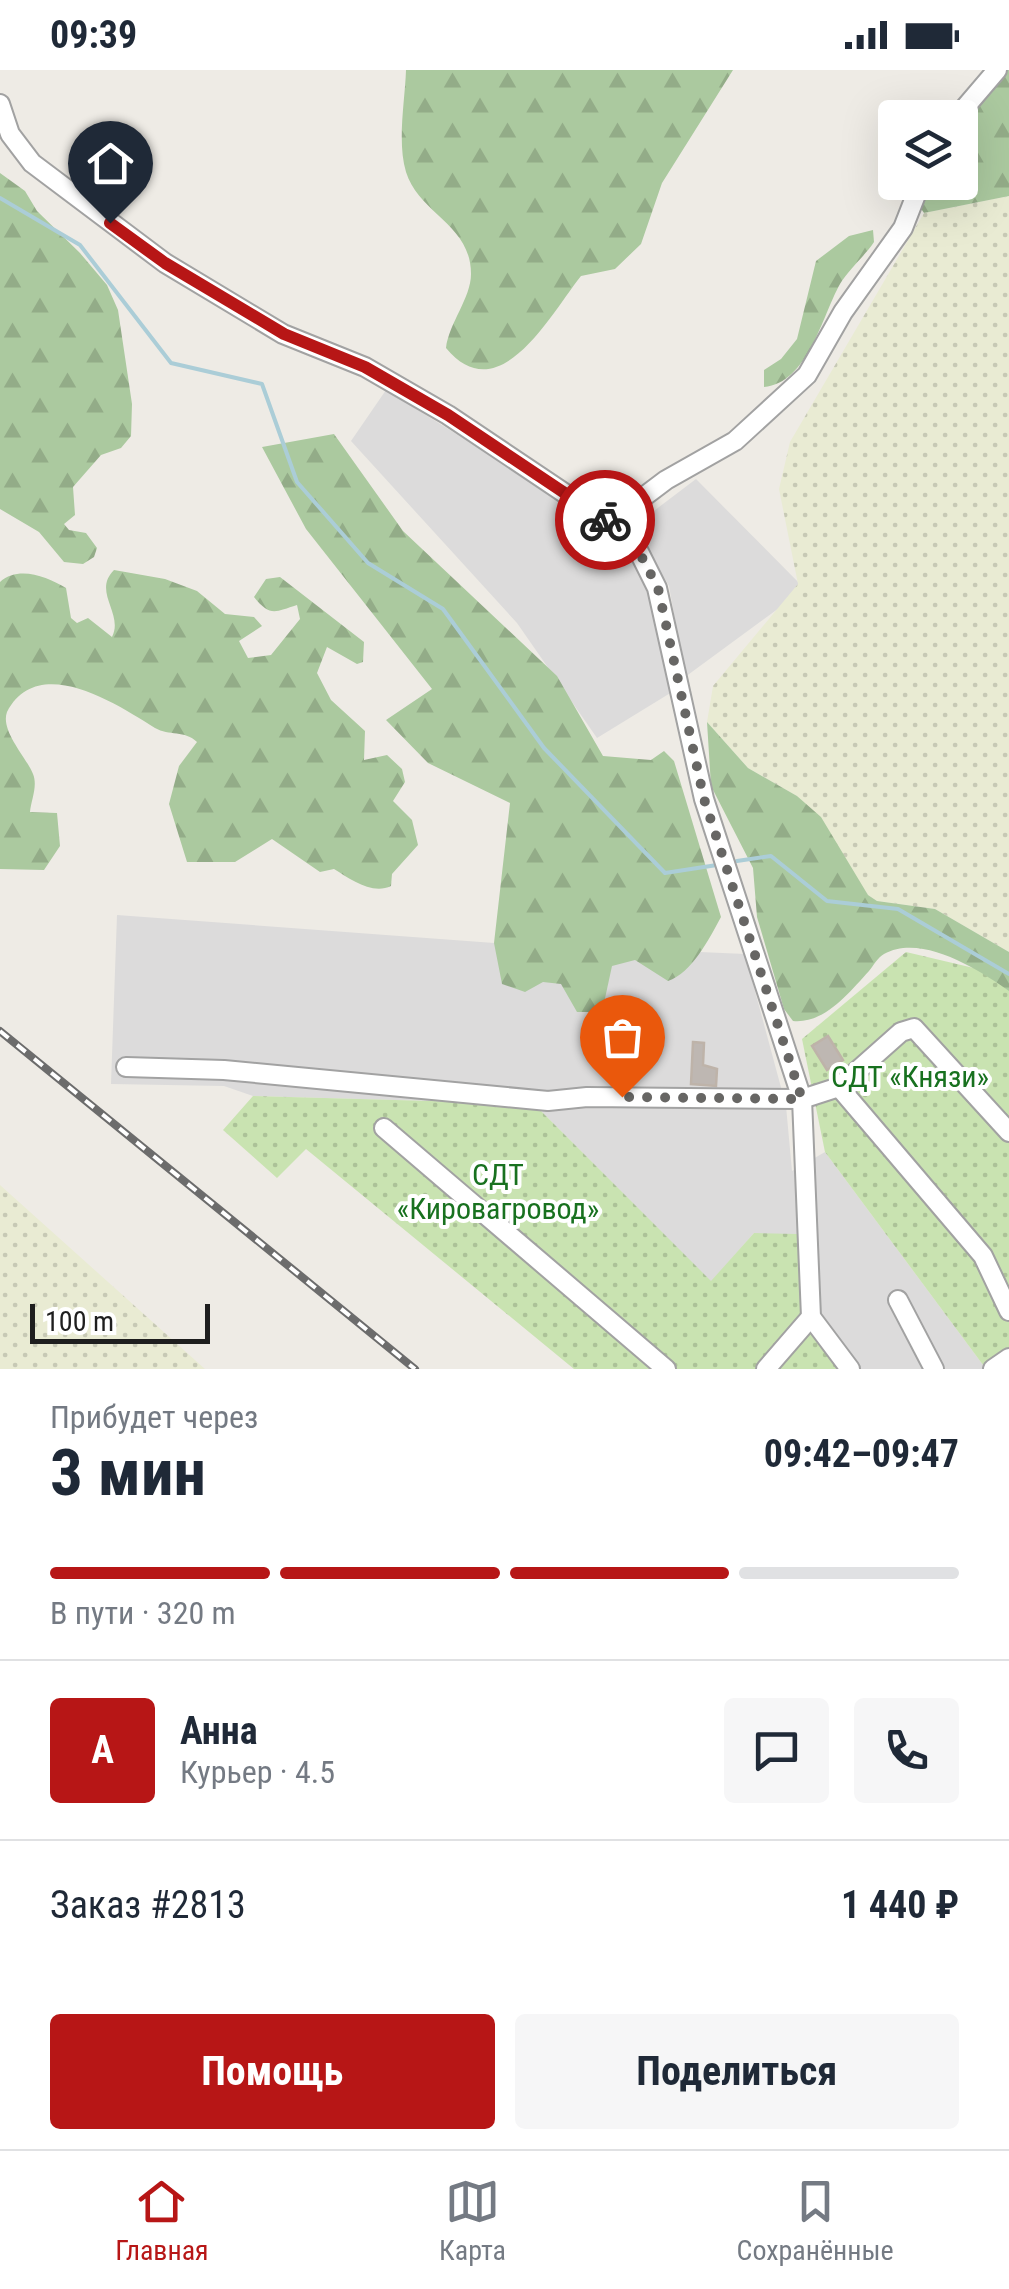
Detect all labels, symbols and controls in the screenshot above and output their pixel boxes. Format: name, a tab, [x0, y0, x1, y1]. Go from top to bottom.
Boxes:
text: 09:39	[50, 13, 137, 57]
map controls	[878, 100, 978, 200]
button: layers	[878, 100, 978, 200]
pin	[68, 121, 153, 224]
icon: home	[83, 136, 138, 191]
courier	[555, 470, 655, 570]
icon: bike	[578, 493, 633, 548]
pin	[580, 995, 665, 1098]
icon: bag	[595, 1010, 650, 1065]
park label: СДТ «Князи»	[831, 1059, 989, 1094]
park label: СДТ «Кировагровод»	[397, 1157, 599, 1226]
scale bar	[30, 1299, 210, 1344]
text: 100 m	[45, 1305, 114, 1338]
text: Прибудет через	[50, 1398, 258, 1436]
text: 09:42–09:47	[764, 1432, 959, 1476]
text: 3 мин	[50, 1435, 206, 1511]
text: В пути · 320 m	[50, 1594, 236, 1632]
button: chat	[724, 1698, 829, 1803]
button: phone	[854, 1698, 959, 1803]
text: Анна	[180, 1709, 258, 1753]
text: А	[91, 1728, 114, 1772]
text: Курьер · 4.5	[180, 1753, 335, 1791]
text: Заказ #2813	[50, 1883, 246, 1927]
text: 1 440 ₽	[841, 1883, 959, 1927]
button: Помощь	[50, 2014, 495, 2129]
button: Поделиться	[515, 2014, 959, 2129]
tab: Главная	[115, 2174, 209, 2267]
tab: Карта	[439, 2174, 506, 2267]
tab: Сохранённые	[737, 2174, 894, 2267]

